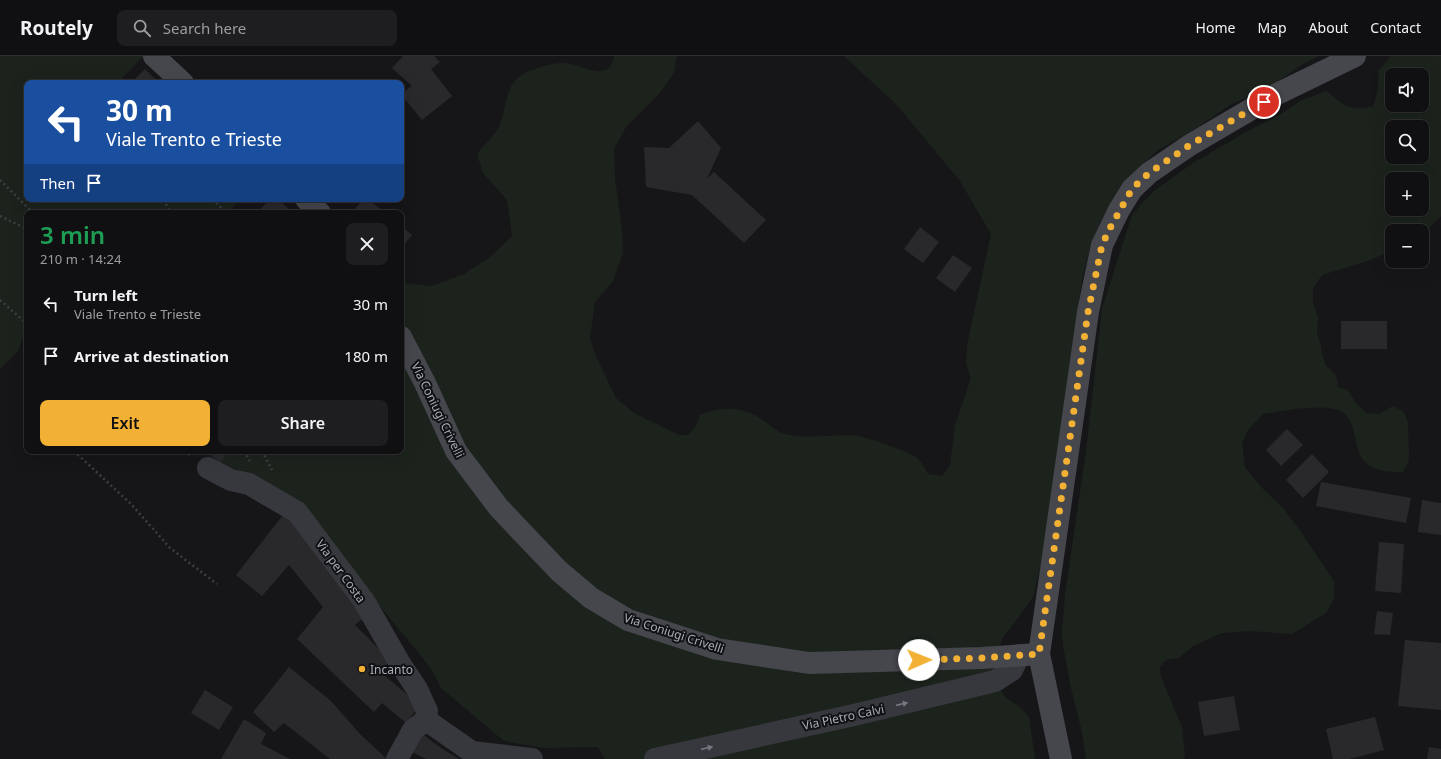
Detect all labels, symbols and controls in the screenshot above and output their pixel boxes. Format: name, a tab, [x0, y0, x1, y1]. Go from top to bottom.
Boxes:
search box	[117, 10, 397, 46]
text: Routely	[20, 15, 93, 41]
icon: search	[131, 17, 153, 39]
text: Search here	[163, 18, 246, 38]
text: Home	[1196, 18, 1235, 37]
text: Map	[1257, 18, 1287, 37]
text: About	[1309, 18, 1348, 37]
text: Contact	[1370, 18, 1421, 37]
map controls	[1385, 68, 1429, 268]
button: sound	[1385, 68, 1429, 112]
pin	[1247, 85, 1281, 119]
text: 30 m	[106, 91, 173, 129]
icon: arrive	[1253, 91, 1275, 113]
icon: left	[40, 96, 92, 148]
button: search	[1385, 120, 1429, 164]
text: Viale Trento e Trieste	[106, 127, 282, 151]
icon: arrive	[83, 172, 105, 194]
button: +	[1385, 172, 1429, 216]
text: Then	[40, 173, 75, 193]
text: 3 min	[40, 218, 105, 251]
button: close	[346, 223, 388, 265]
button: −	[1385, 224, 1429, 268]
text: 210 m · 14:24	[40, 250, 121, 268]
text: Turn left	[74, 285, 138, 305]
icon: left	[40, 293, 62, 315]
text: 30 m	[353, 294, 388, 314]
text: Viale Trento e Trieste	[74, 305, 201, 323]
icon: arrive	[40, 345, 62, 367]
text: Arrive at destination	[74, 346, 229, 366]
text: 180 m	[344, 346, 388, 366]
street label: Via Coniugi Crivelli	[407, 359, 469, 461]
button: Exit	[40, 400, 210, 446]
button: Share	[218, 400, 388, 446]
street label: Via per Costa	[312, 536, 370, 606]
street label: Via Coniugi Crivelli	[622, 609, 726, 657]
position arrow	[898, 639, 940, 681]
place label: Incanto	[370, 661, 413, 678]
marker: Incanto	[357, 664, 367, 674]
street label: Via Pietro Calvi	[800, 700, 886, 734]
one-way arrow	[896, 701, 908, 707]
one-way arrow	[701, 744, 713, 750]

